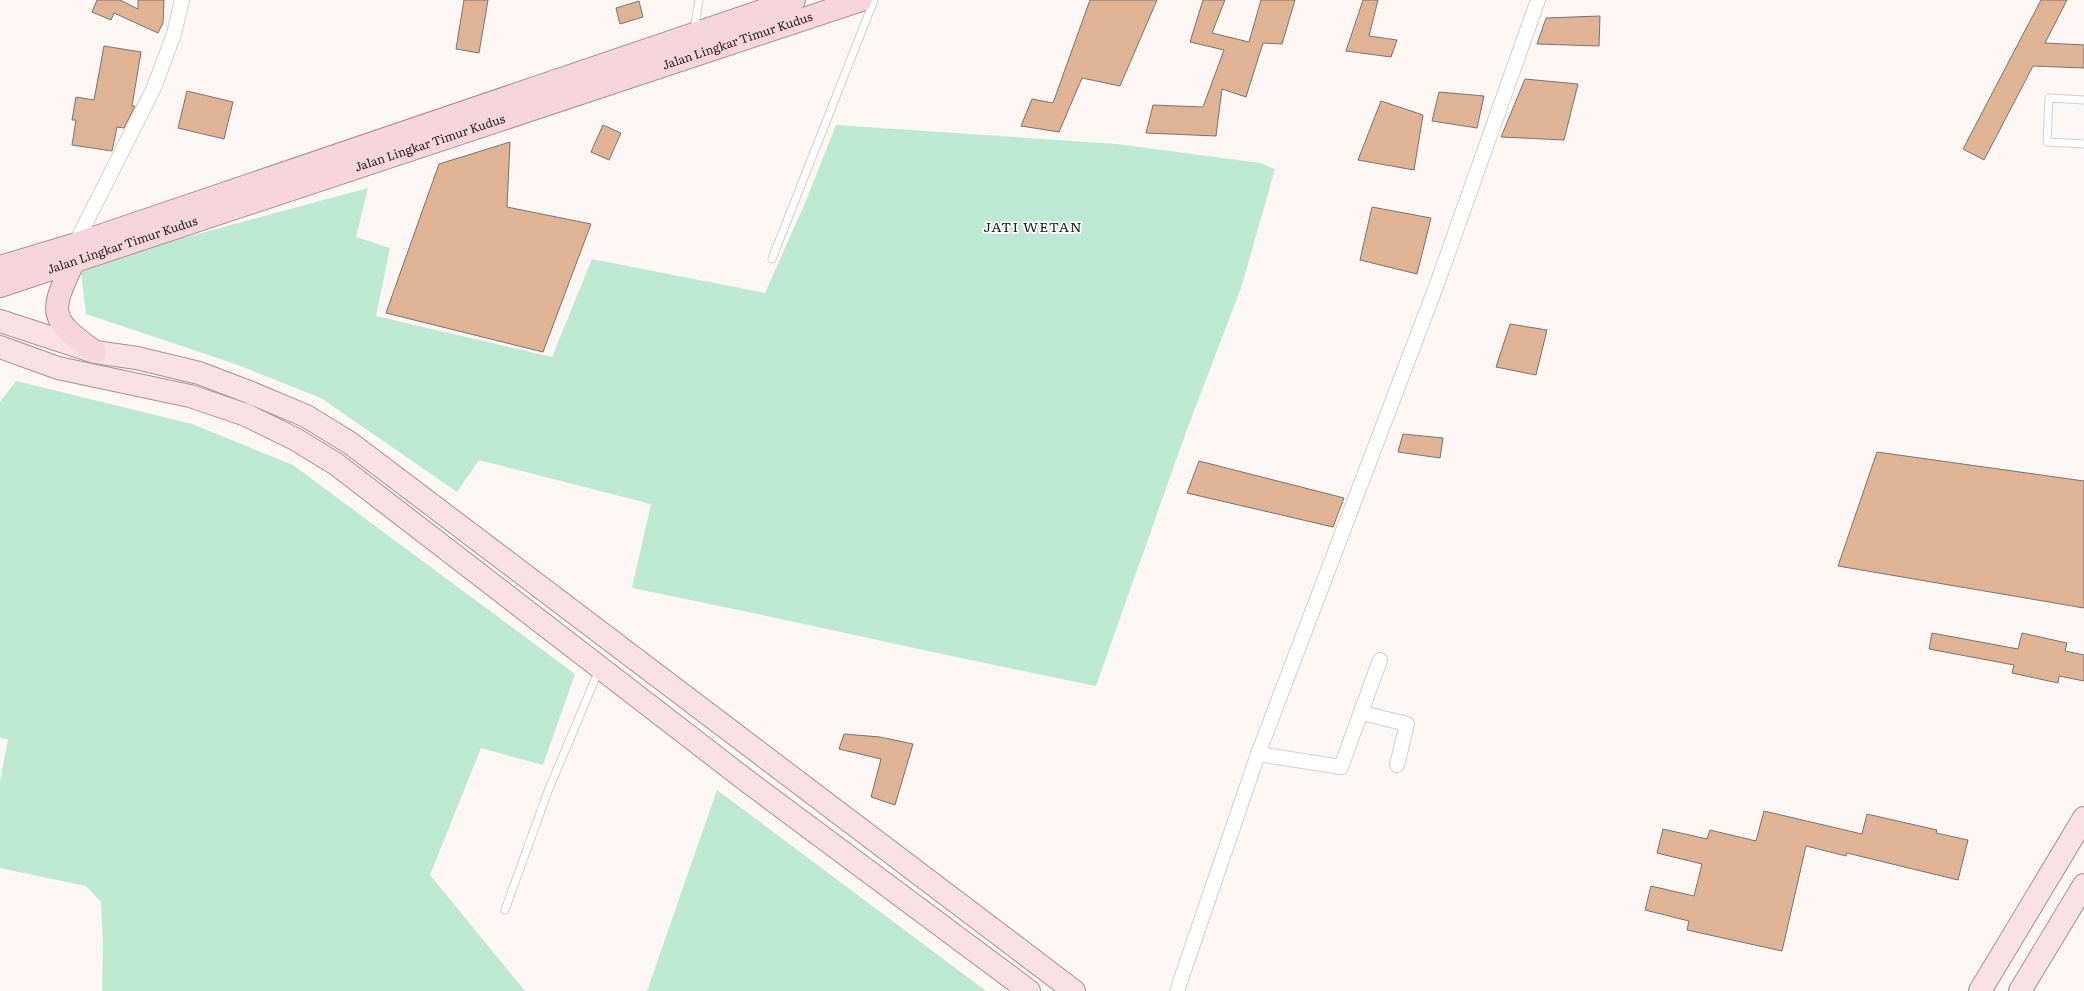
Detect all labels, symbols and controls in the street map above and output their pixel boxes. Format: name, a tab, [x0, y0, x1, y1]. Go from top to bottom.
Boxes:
street label: Jalan Lingkar Timur Kudus	[659, 7, 815, 73]
street label: Jalan Lingkar Timur Kudus	[352, 109, 508, 176]
street label: Jalan Lingkar Timur Kudus	[45, 211, 200, 278]
district label: JATI WETAN	[983, 216, 1083, 236]

